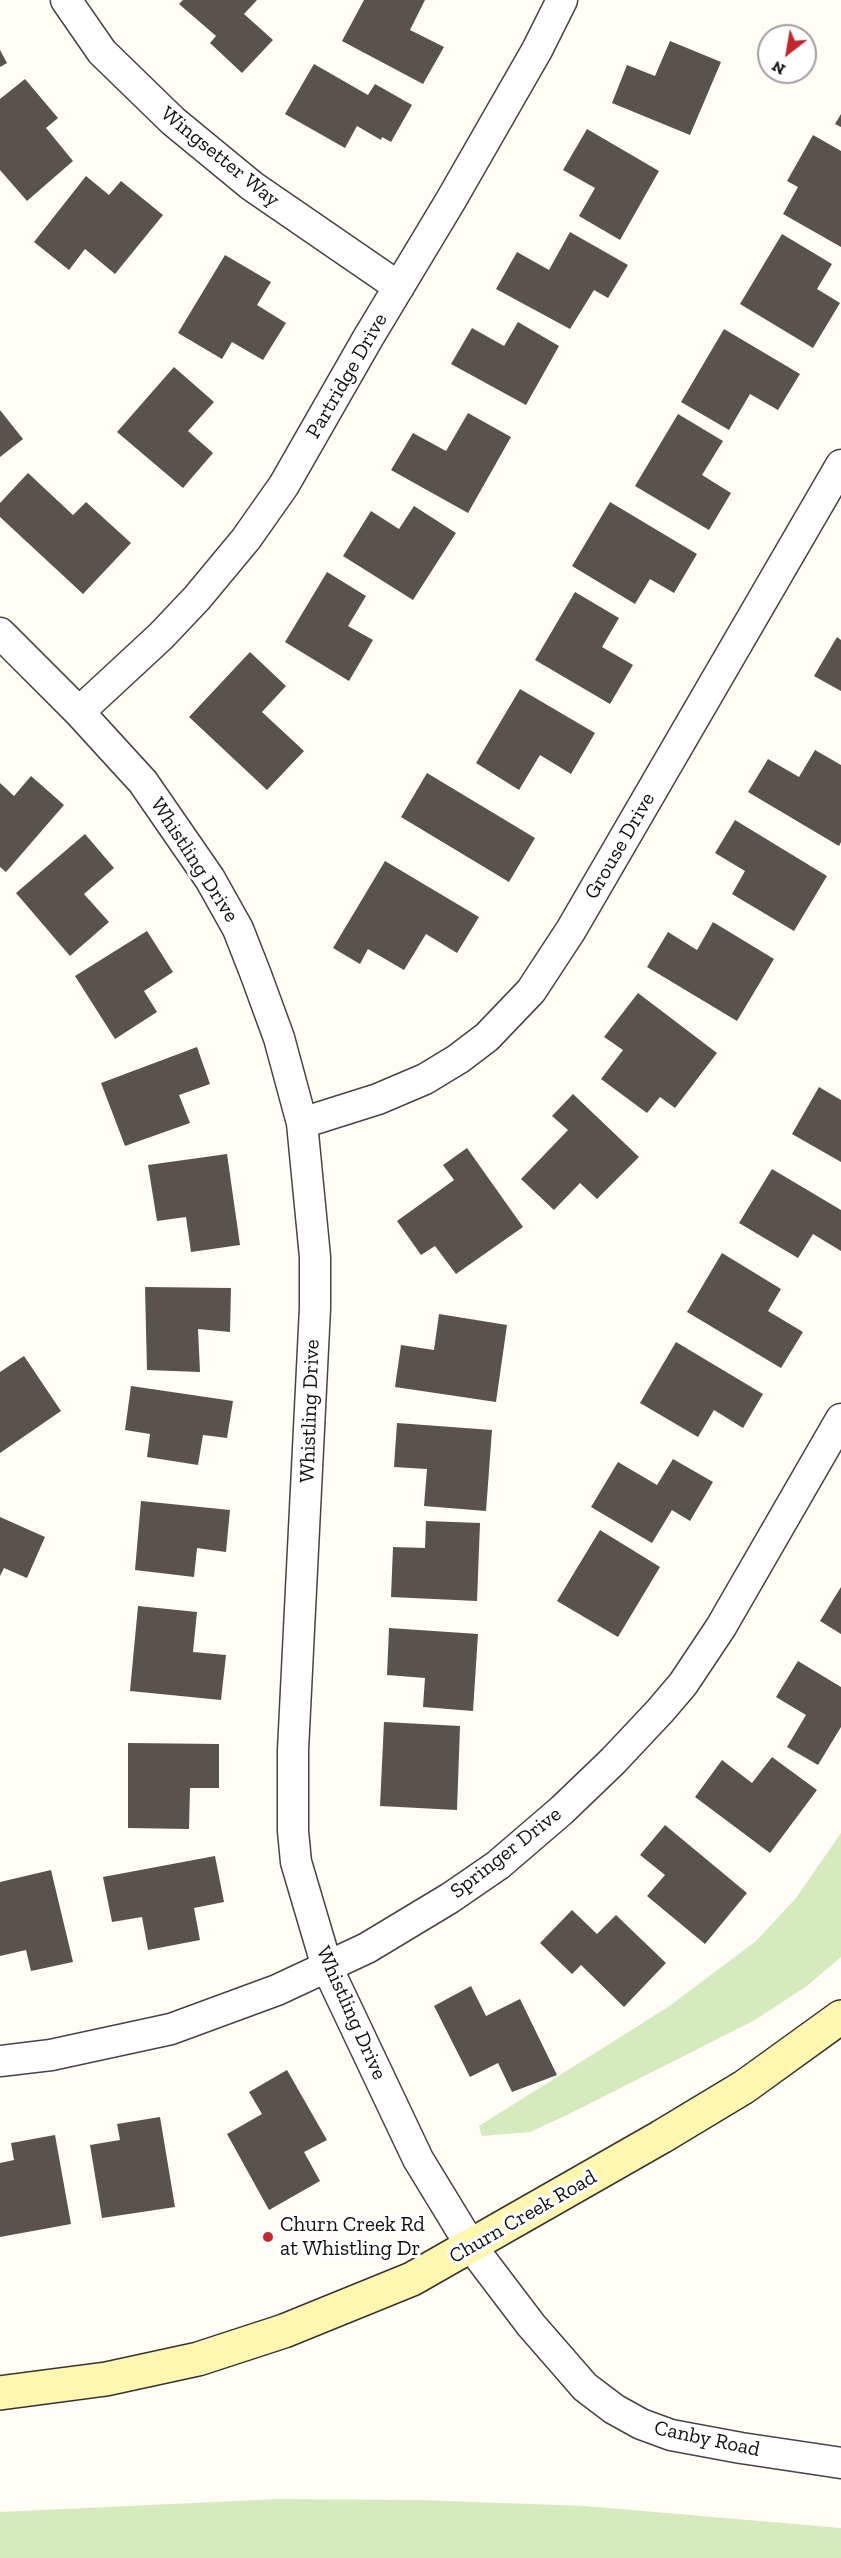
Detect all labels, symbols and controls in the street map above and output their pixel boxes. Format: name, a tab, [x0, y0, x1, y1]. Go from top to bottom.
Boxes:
north arrow	[757, 24, 817, 84]
text: N	[768, 57, 789, 79]
street label: Wingsetter Way	[155, 101, 285, 213]
street label: Partridge Drive	[301, 309, 393, 443]
street label: Grouse Drive	[579, 788, 661, 904]
street label: Whistling Drive	[144, 793, 244, 927]
street label: Whistling Drive	[295, 1339, 325, 1483]
street label: Springer Drive	[445, 1802, 567, 1904]
street label: Whistling Drive	[310, 1942, 392, 2084]
street label: Churn Creek Road	[445, 2165, 601, 2269]
place label: Churn Creek Rd at Whistling Dr	[280, 2212, 425, 2262]
marker: Churn Creek Rd at Whistling Dr	[261, 2230, 275, 2244]
street label: Canby Road	[652, 2416, 762, 2462]

